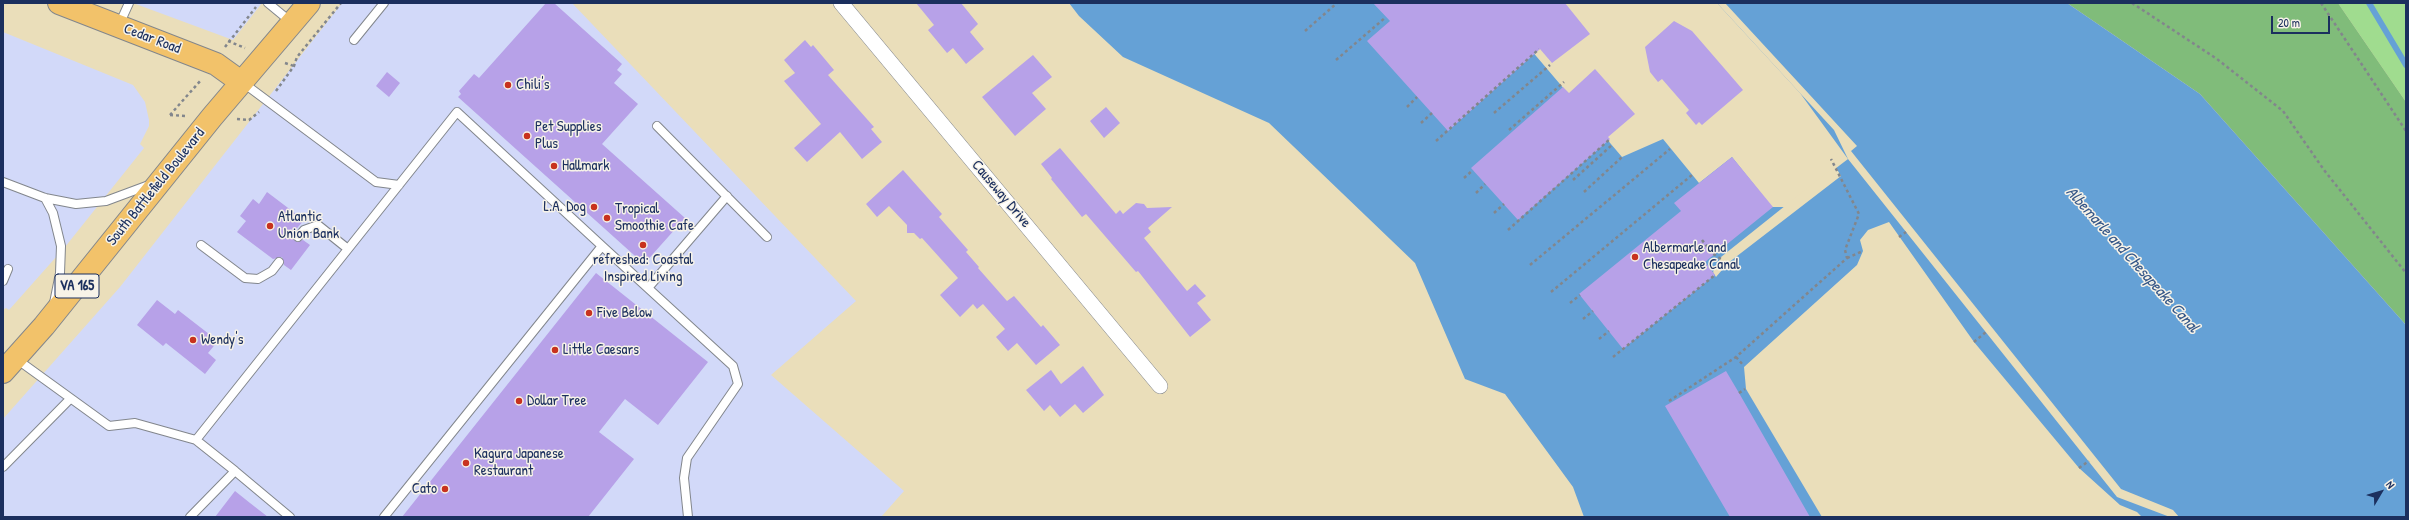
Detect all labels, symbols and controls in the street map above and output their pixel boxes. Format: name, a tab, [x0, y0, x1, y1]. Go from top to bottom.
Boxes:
scale bar	[2273, 8, 2332, 34]
text: 20 m	[2278, 14, 2300, 31]
street label: Cedar Road	[121, 20, 183, 58]
place label: Chili's	[516, 76, 549, 94]
marker: Chili's	[503, 80, 513, 90]
place label: Pet Supplies Plus	[535, 118, 602, 153]
street label: South Battlefield Boulevard	[103, 125, 209, 249]
marker: Pet Supplies Plus	[522, 131, 532, 141]
place label: Hallmark	[562, 157, 609, 175]
street label: Causeway Drive	[968, 157, 1034, 231]
marker: Hallmark	[549, 161, 559, 171]
water label: Albemarle and Chesapeake Canal	[2062, 183, 2202, 337]
place label: L.A. Dog	[543, 198, 586, 216]
place label: Tropical Smoothie Cafe	[615, 200, 694, 235]
marker: L.A. Dog	[589, 202, 599, 212]
place label: Atlantic Union Bank	[278, 208, 339, 243]
marker: Tropical Smoothie Cafe	[602, 213, 612, 223]
marker: Atlantic Union Bank	[265, 221, 275, 231]
place label: Albermarle and Chesapeake Canal	[1643, 239, 1740, 274]
marker: refreshed: Coastal Inspired Living	[638, 240, 648, 250]
place label: refreshed: Coastal Inspired Living	[593, 251, 693, 286]
marker: Albermarle and Chesapeake Canal	[1630, 252, 1640, 262]
road number: VA 165	[55, 274, 99, 298]
place label: Five Below	[597, 304, 652, 322]
marker: Five Below	[584, 308, 594, 318]
place label: Wendy's	[201, 331, 243, 349]
marker: Wendy's	[188, 335, 198, 345]
place label: Little Caesars	[563, 341, 639, 359]
marker: Little Caesars	[550, 345, 560, 355]
place label: Dollar Tree	[527, 392, 586, 410]
marker: Dollar Tree	[514, 396, 524, 406]
place label: Kagura Japanese Restaurant	[474, 445, 564, 480]
marker: Kagura Japanese Restaurant	[461, 458, 471, 468]
north arrow	[2361, 472, 2401, 512]
text: N	[2383, 478, 2398, 491]
place label: Cato	[412, 480, 437, 498]
marker: Cato	[440, 484, 450, 494]

